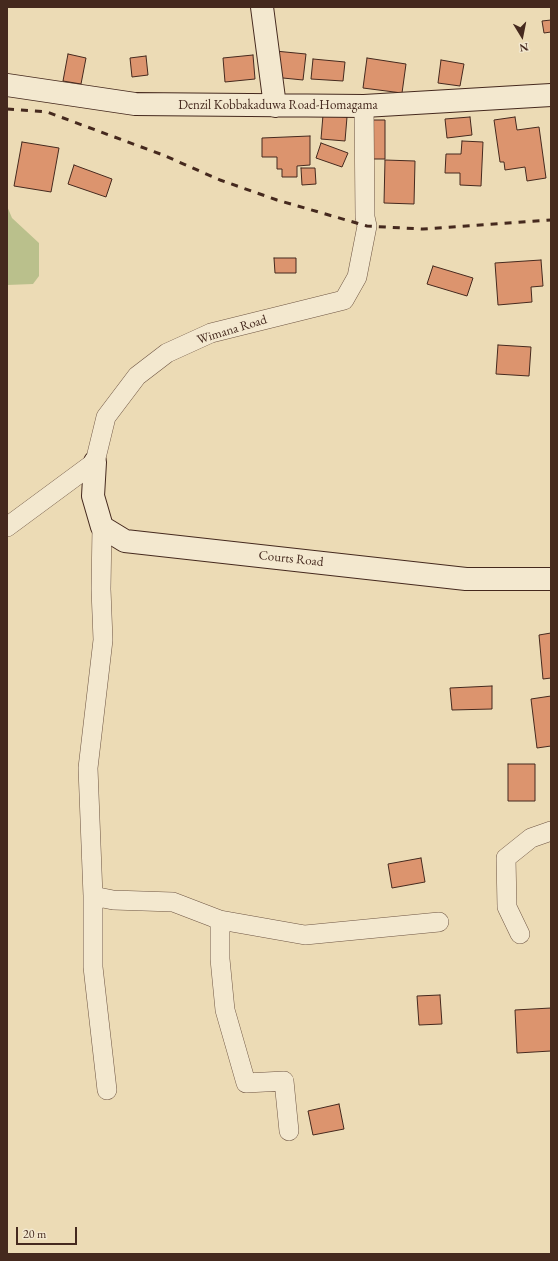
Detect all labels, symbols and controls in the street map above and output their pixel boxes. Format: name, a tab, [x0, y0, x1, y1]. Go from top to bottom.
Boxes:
north arrow	[502, 16, 542, 56]
text: N	[518, 40, 530, 55]
street label: Denzil Kobbakaduwa Road-Homagama	[178, 97, 378, 113]
street label: Wimana Road	[195, 312, 269, 348]
street label: Courts Road	[258, 548, 324, 570]
scale bar	[18, 1219, 79, 1245]
text: 20 m	[23, 1226, 46, 1242]

